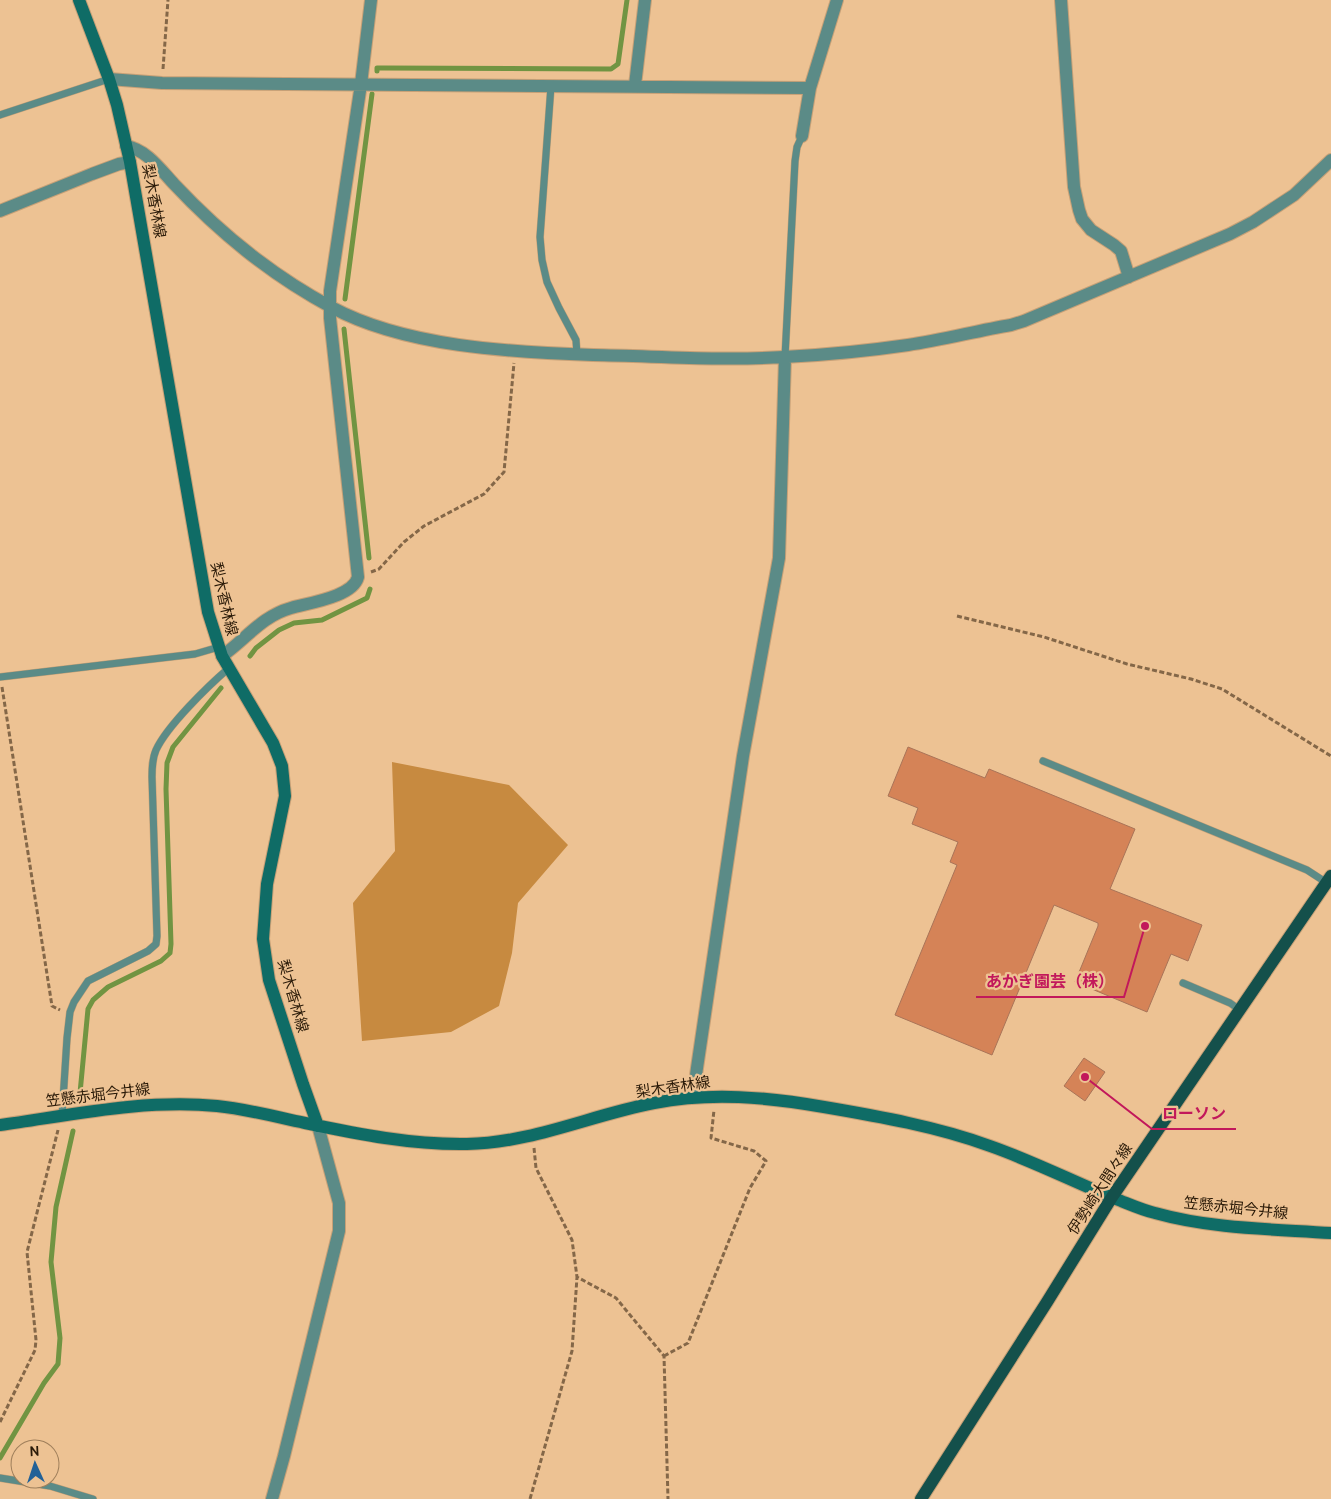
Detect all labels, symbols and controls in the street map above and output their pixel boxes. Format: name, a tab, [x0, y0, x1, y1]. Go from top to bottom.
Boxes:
street label: 梨木香林線	[139, 162, 169, 240]
street label: 梨木香林線	[207, 560, 241, 638]
street label: 梨木香林線	[274, 957, 312, 1035]
callout: あかぎ園芸（株）	[976, 966, 1124, 997]
text: あかぎ園芸（株）	[986, 972, 1114, 991]
street label: 梨木香林線	[635, 1073, 711, 1101]
street label: 笠懸赤堀今井線	[45, 1080, 151, 1110]
callout: ローソン	[1152, 1098, 1236, 1129]
text: ローソン	[1162, 1104, 1226, 1123]
street label: 伊勢崎大間々線	[1064, 1140, 1136, 1238]
street label: 笠懸赤堀今井線	[1183, 1194, 1289, 1222]
north arrow	[10, 1439, 60, 1489]
text: N	[29, 1442, 40, 1460]

